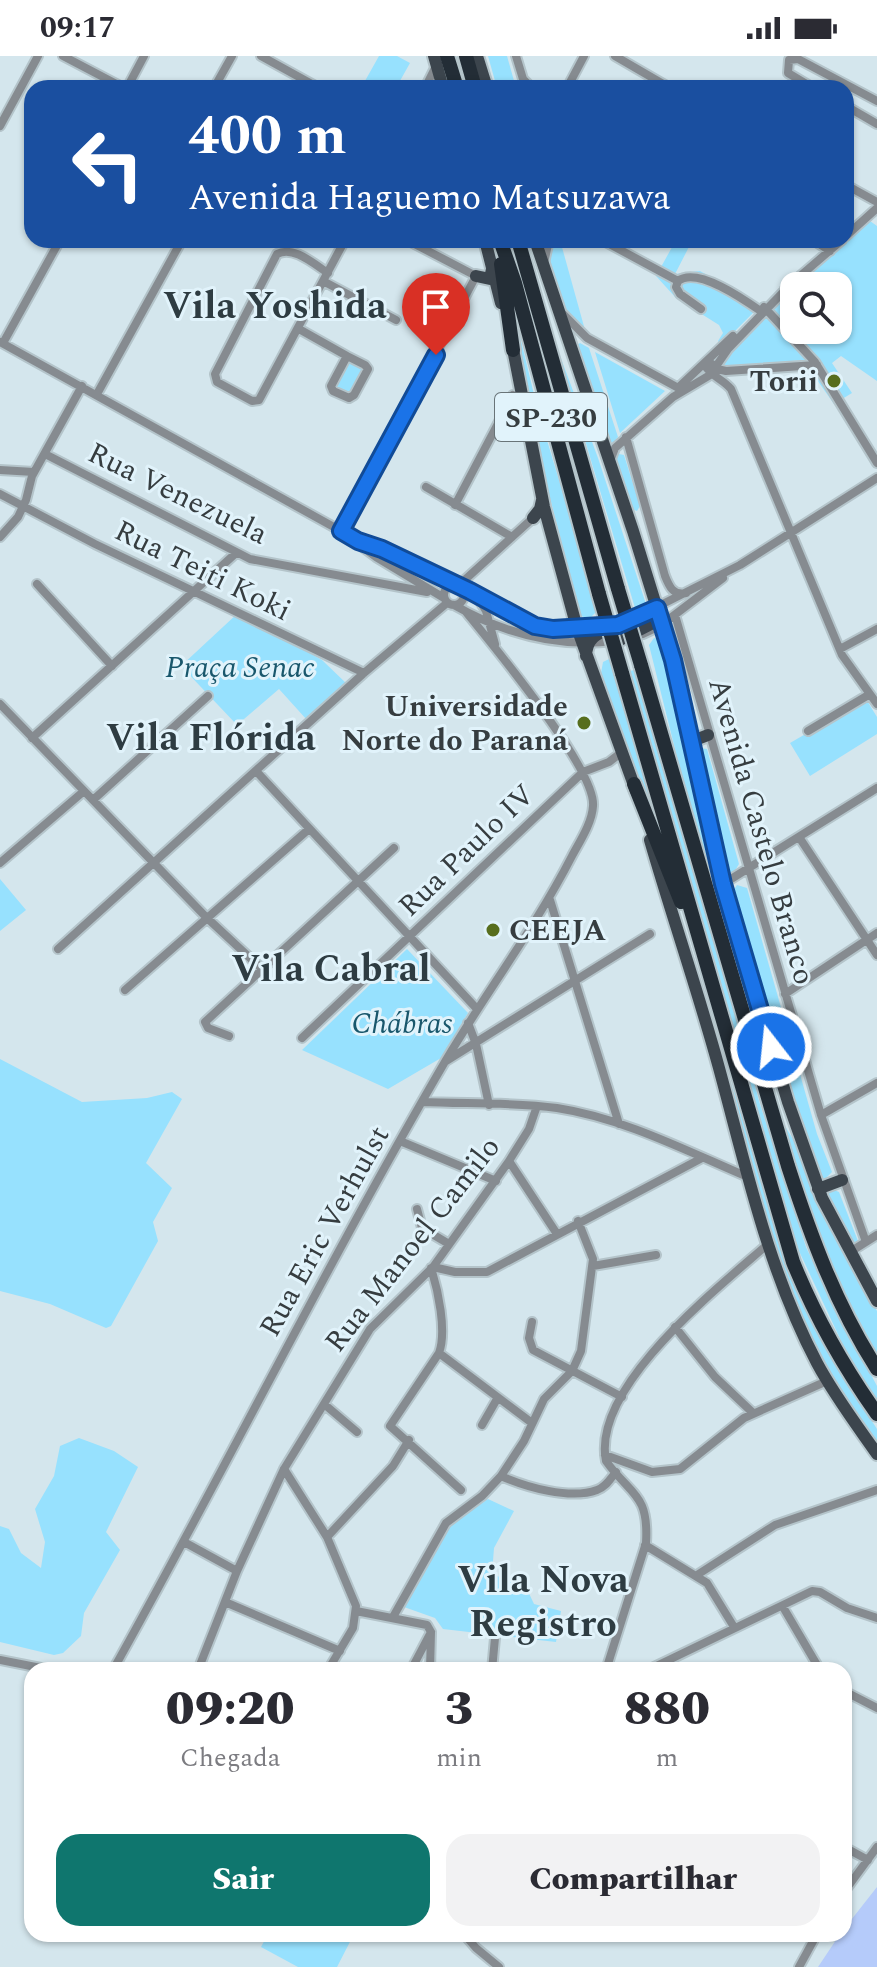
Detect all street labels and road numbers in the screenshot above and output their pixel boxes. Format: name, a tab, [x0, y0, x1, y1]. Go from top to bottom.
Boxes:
road number: SP-230	[495, 393, 607, 441]
street label: Rua Venezuela	[80, 430, 276, 558]
street label: Rua Teiti Koki	[106, 508, 299, 634]
street label: Avenida Castelo Branco	[695, 672, 827, 990]
street label: Rua Paulo IV	[388, 773, 546, 928]
street label: Rua Eric Verhulst	[248, 1118, 402, 1345]
street label: Rua Manoel Camilo	[314, 1127, 512, 1363]

